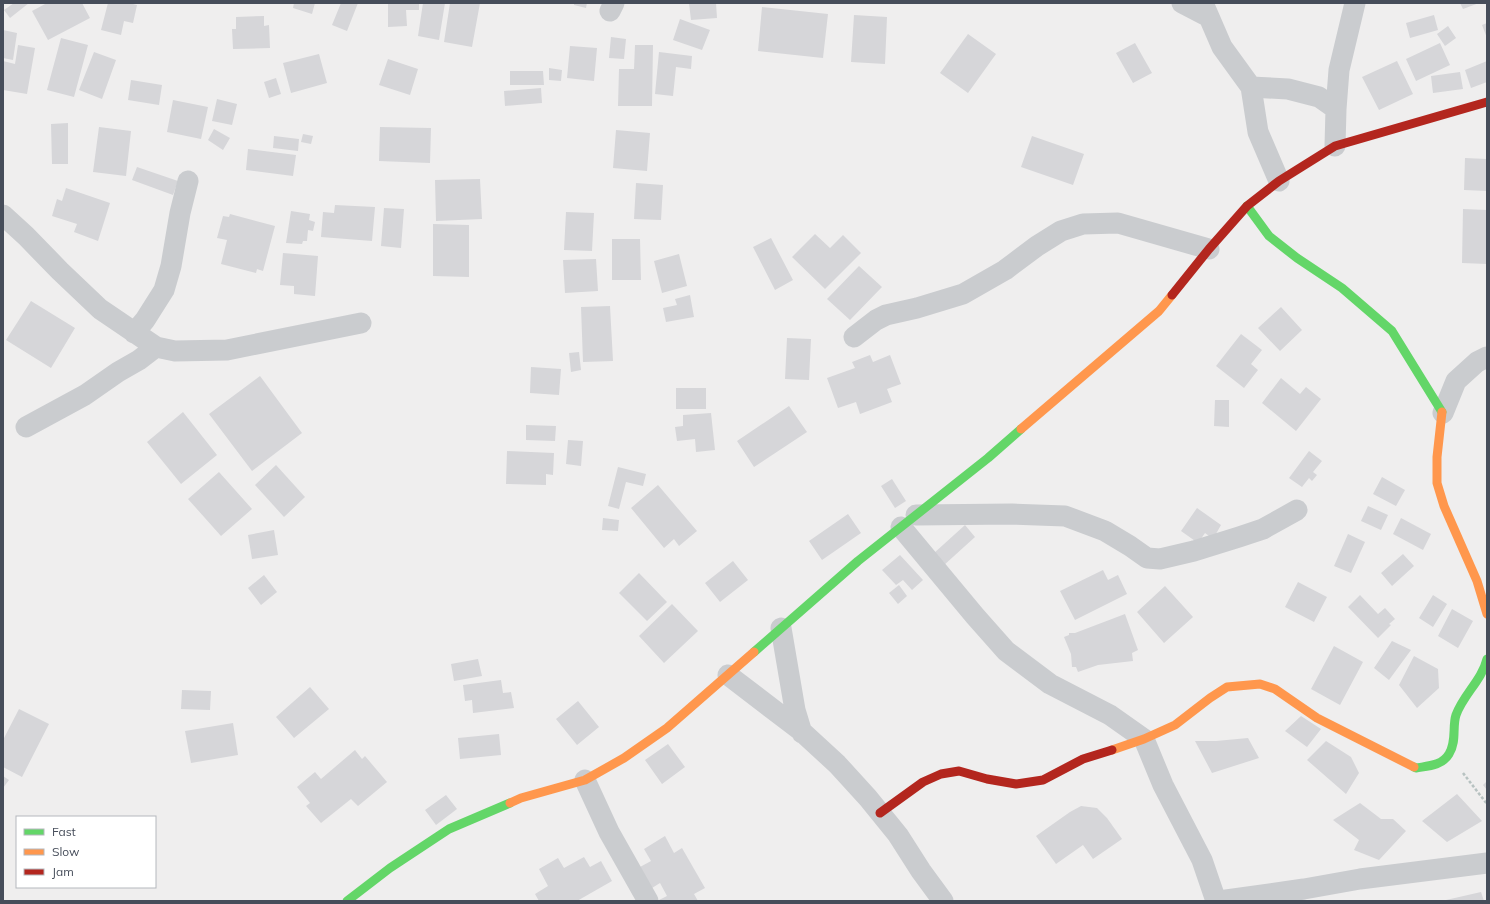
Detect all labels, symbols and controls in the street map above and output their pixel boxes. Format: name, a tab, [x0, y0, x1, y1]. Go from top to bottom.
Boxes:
legend	[16, 816, 156, 888]
text: Fast	[52, 824, 76, 839]
text: Slow	[52, 844, 80, 859]
text: Jam	[52, 864, 74, 879]

